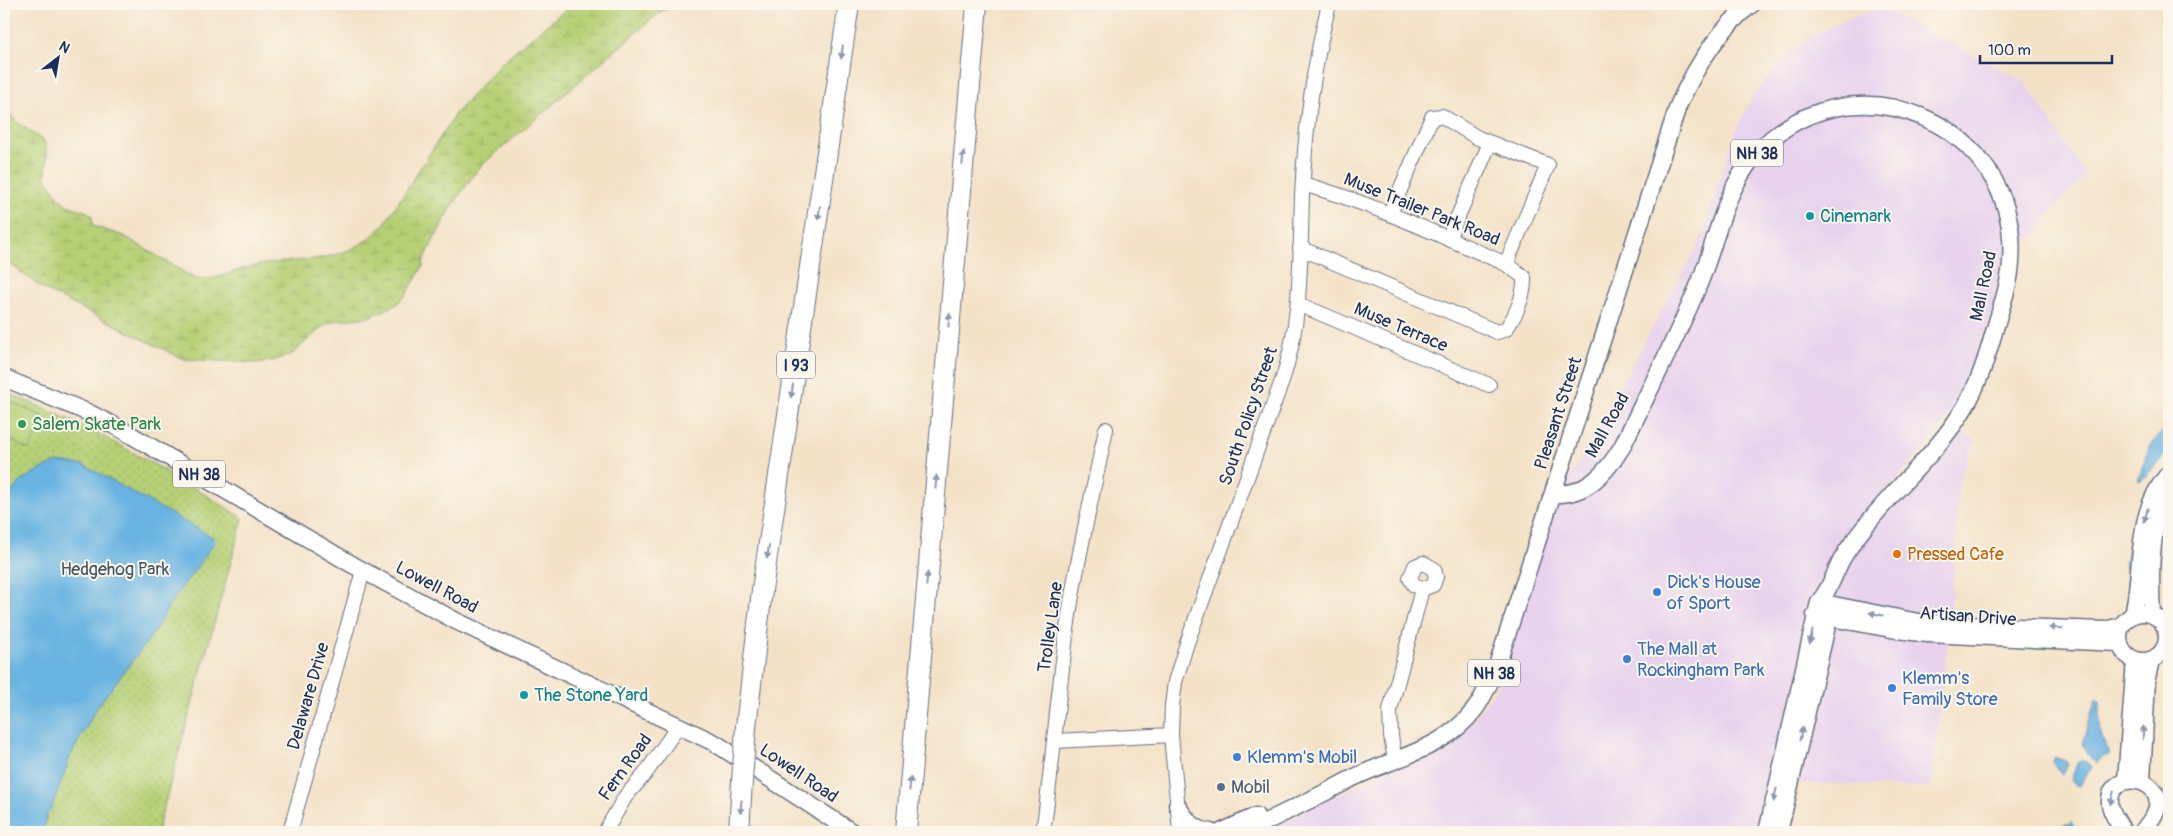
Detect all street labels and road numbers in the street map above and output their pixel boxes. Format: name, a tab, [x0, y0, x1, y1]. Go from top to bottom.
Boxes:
road number: NH 38	[1731, 140, 1783, 167]
street label: Muse Trailer Park Road	[1340, 168, 1503, 251]
street label: Mall Road	[1965, 249, 2002, 323]
street label: Muse Terrace	[1350, 297, 1451, 358]
street label: South Policy Street	[1214, 343, 1283, 489]
road number: I 93	[777, 352, 815, 378]
street label: Pleasant Street	[1529, 353, 1588, 473]
street label: Mall Road	[1580, 389, 1635, 462]
road number: NH 38	[173, 460, 225, 488]
street label: Lowell Road	[391, 556, 482, 619]
street label: Trolley Lane	[1033, 580, 1068, 674]
street label: Artisan Drive	[1919, 602, 2017, 631]
street label: Delaware Drive	[282, 640, 335, 752]
road number: NH 38	[1468, 660, 1520, 686]
street label: Fern Road	[593, 729, 657, 805]
street label: Lowell Road	[755, 739, 843, 808]

